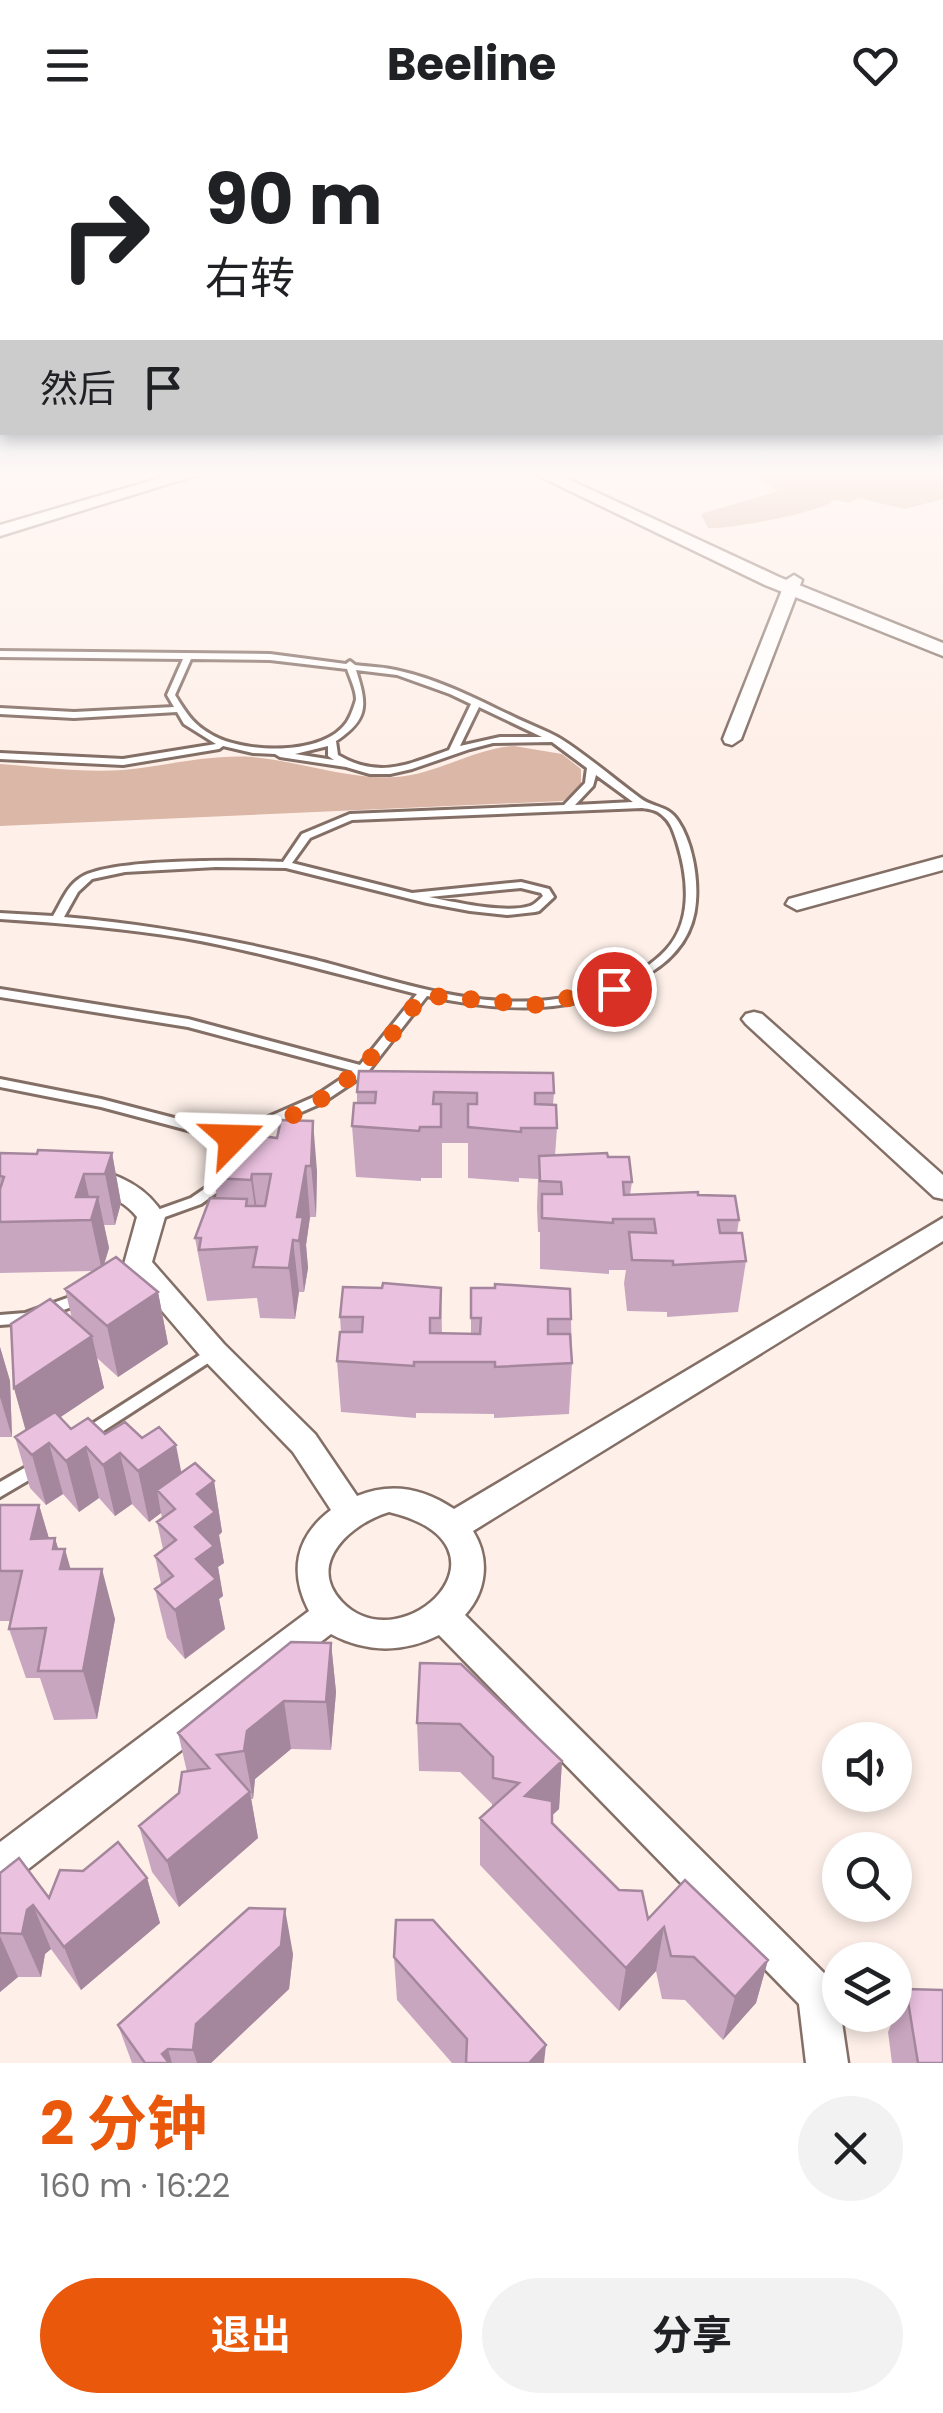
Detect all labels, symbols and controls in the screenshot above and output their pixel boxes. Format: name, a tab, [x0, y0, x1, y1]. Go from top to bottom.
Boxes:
text: Beeline	[387, 33, 556, 96]
icon: menu	[40, 38, 95, 93]
icon: heart	[848, 38, 903, 93]
text: 90 m	[205, 150, 383, 249]
icon: right	[40, 170, 170, 300]
text: 右转	[205, 247, 295, 310]
icon: arrive	[136, 360, 191, 415]
text: 然后	[40, 362, 116, 415]
pin	[572, 947, 657, 1032]
icon: arrive	[587, 962, 642, 1017]
position arrow	[181, 1086, 285, 1190]
map controls	[822, 1722, 912, 2032]
button: sound	[822, 1722, 912, 1812]
button: search	[822, 1832, 912, 1922]
button: layers	[822, 1942, 912, 2032]
text: 2 分钟	[40, 2082, 207, 2166]
button: close	[798, 2096, 903, 2201]
text: 160 m · 16:22	[40, 2163, 230, 2208]
button: 退出	[40, 2278, 462, 2393]
button: 分享	[482, 2278, 903, 2393]

